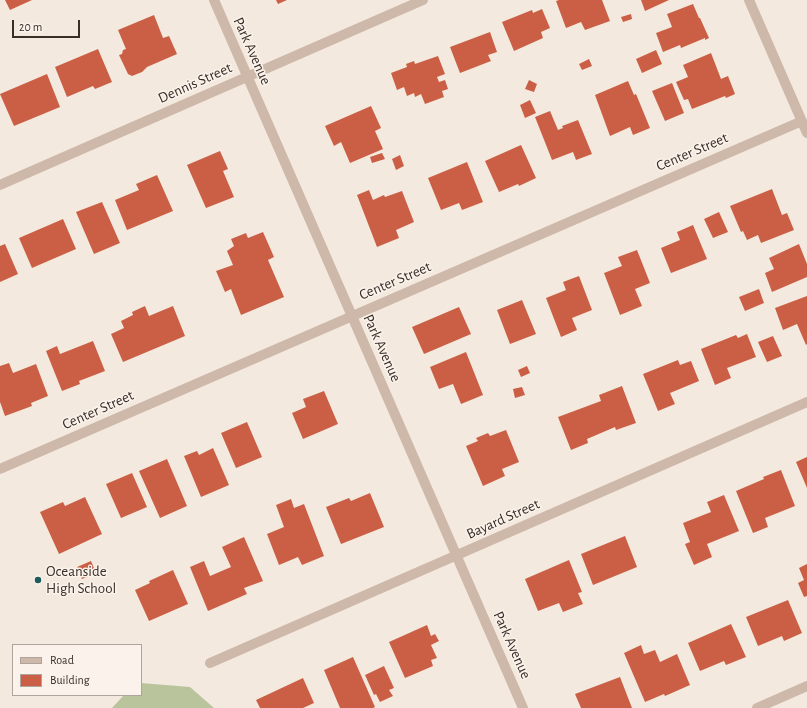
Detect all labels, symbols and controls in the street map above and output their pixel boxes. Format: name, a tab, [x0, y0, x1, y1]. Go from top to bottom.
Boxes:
scale bar	[14, 12, 82, 38]
street label: Park Avenue	[229, 14, 275, 88]
text: 20 m	[19, 21, 42, 33]
street label: Dennis Street	[155, 59, 235, 107]
street label: Center Street	[653, 129, 731, 175]
street label: Center Street	[356, 258, 434, 304]
street label: Park Avenue	[359, 311, 405, 385]
street label: Center Street	[59, 386, 137, 434]
street label: Bayard Street	[464, 495, 542, 543]
place label: Oceanside High School	[46, 562, 116, 597]
marker: Oceanside High School	[33, 575, 43, 585]
street label: Park Avenue	[489, 608, 535, 682]
legend	[12, 644, 142, 696]
text: Road	[50, 654, 74, 666]
text: Building	[50, 674, 90, 686]

